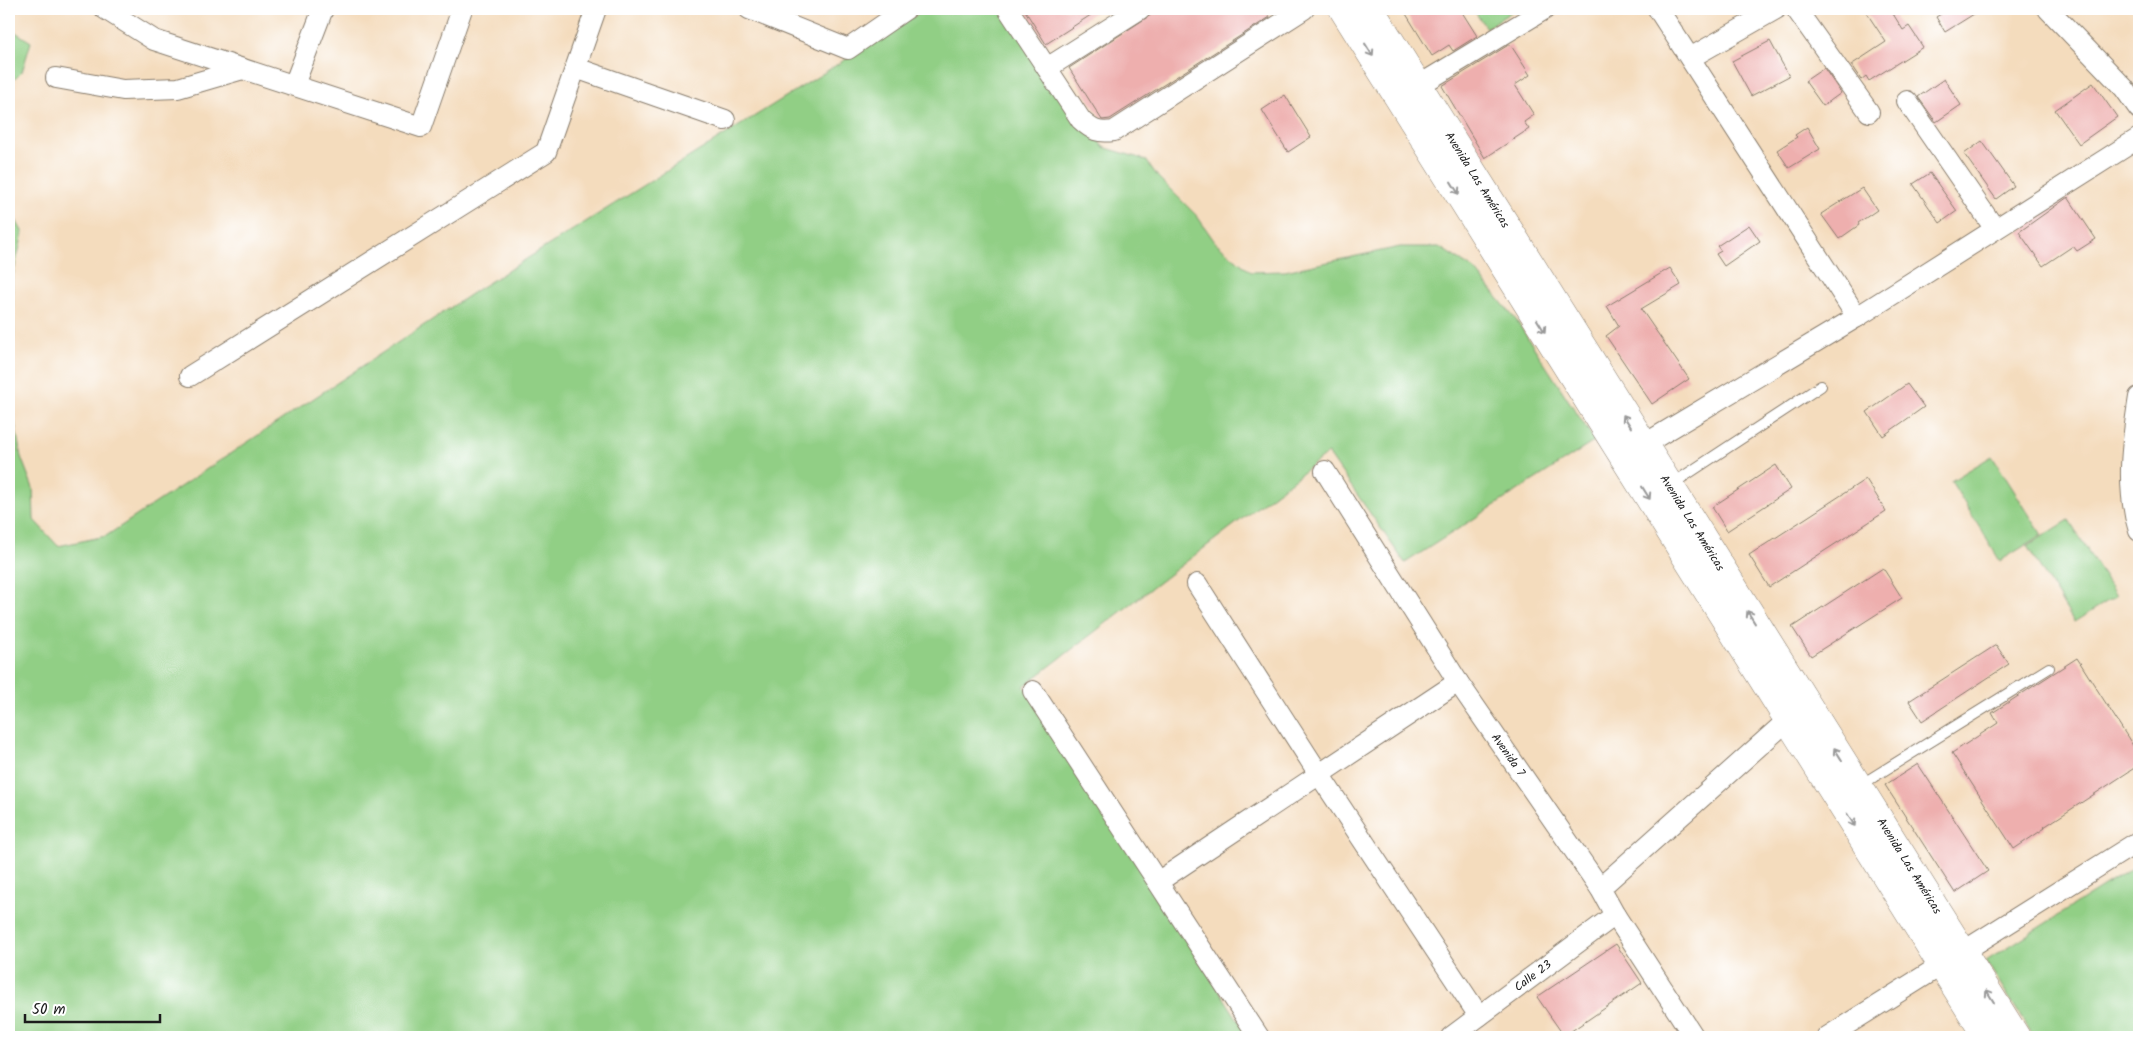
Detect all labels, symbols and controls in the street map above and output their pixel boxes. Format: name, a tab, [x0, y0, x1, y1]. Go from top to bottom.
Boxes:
one-way arrow	[1364, 43, 1374, 57]
street label: Avenida Las Américas	[1440, 128, 1514, 232]
one-way arrow	[1450, 180, 1460, 194]
one-way arrow	[1537, 318, 1547, 332]
one-way arrow	[1622, 414, 1632, 428]
street label: Avenida Las Américas	[1655, 471, 1729, 575]
one-way arrow	[1641, 486, 1651, 500]
one-way arrow	[1746, 611, 1756, 625]
street label: Avenida 7	[1486, 729, 1530, 781]
one-way arrow	[1833, 748, 1843, 762]
one-way arrow	[1846, 813, 1856, 827]
street label: Avenida Las Américas	[1872, 814, 1946, 918]
street label: Calle 23	[1510, 955, 1556, 996]
one-way arrow	[1985, 989, 1995, 1003]
scale bar	[25, 991, 160, 1023]
text: 50 m	[32, 998, 66, 1022]

